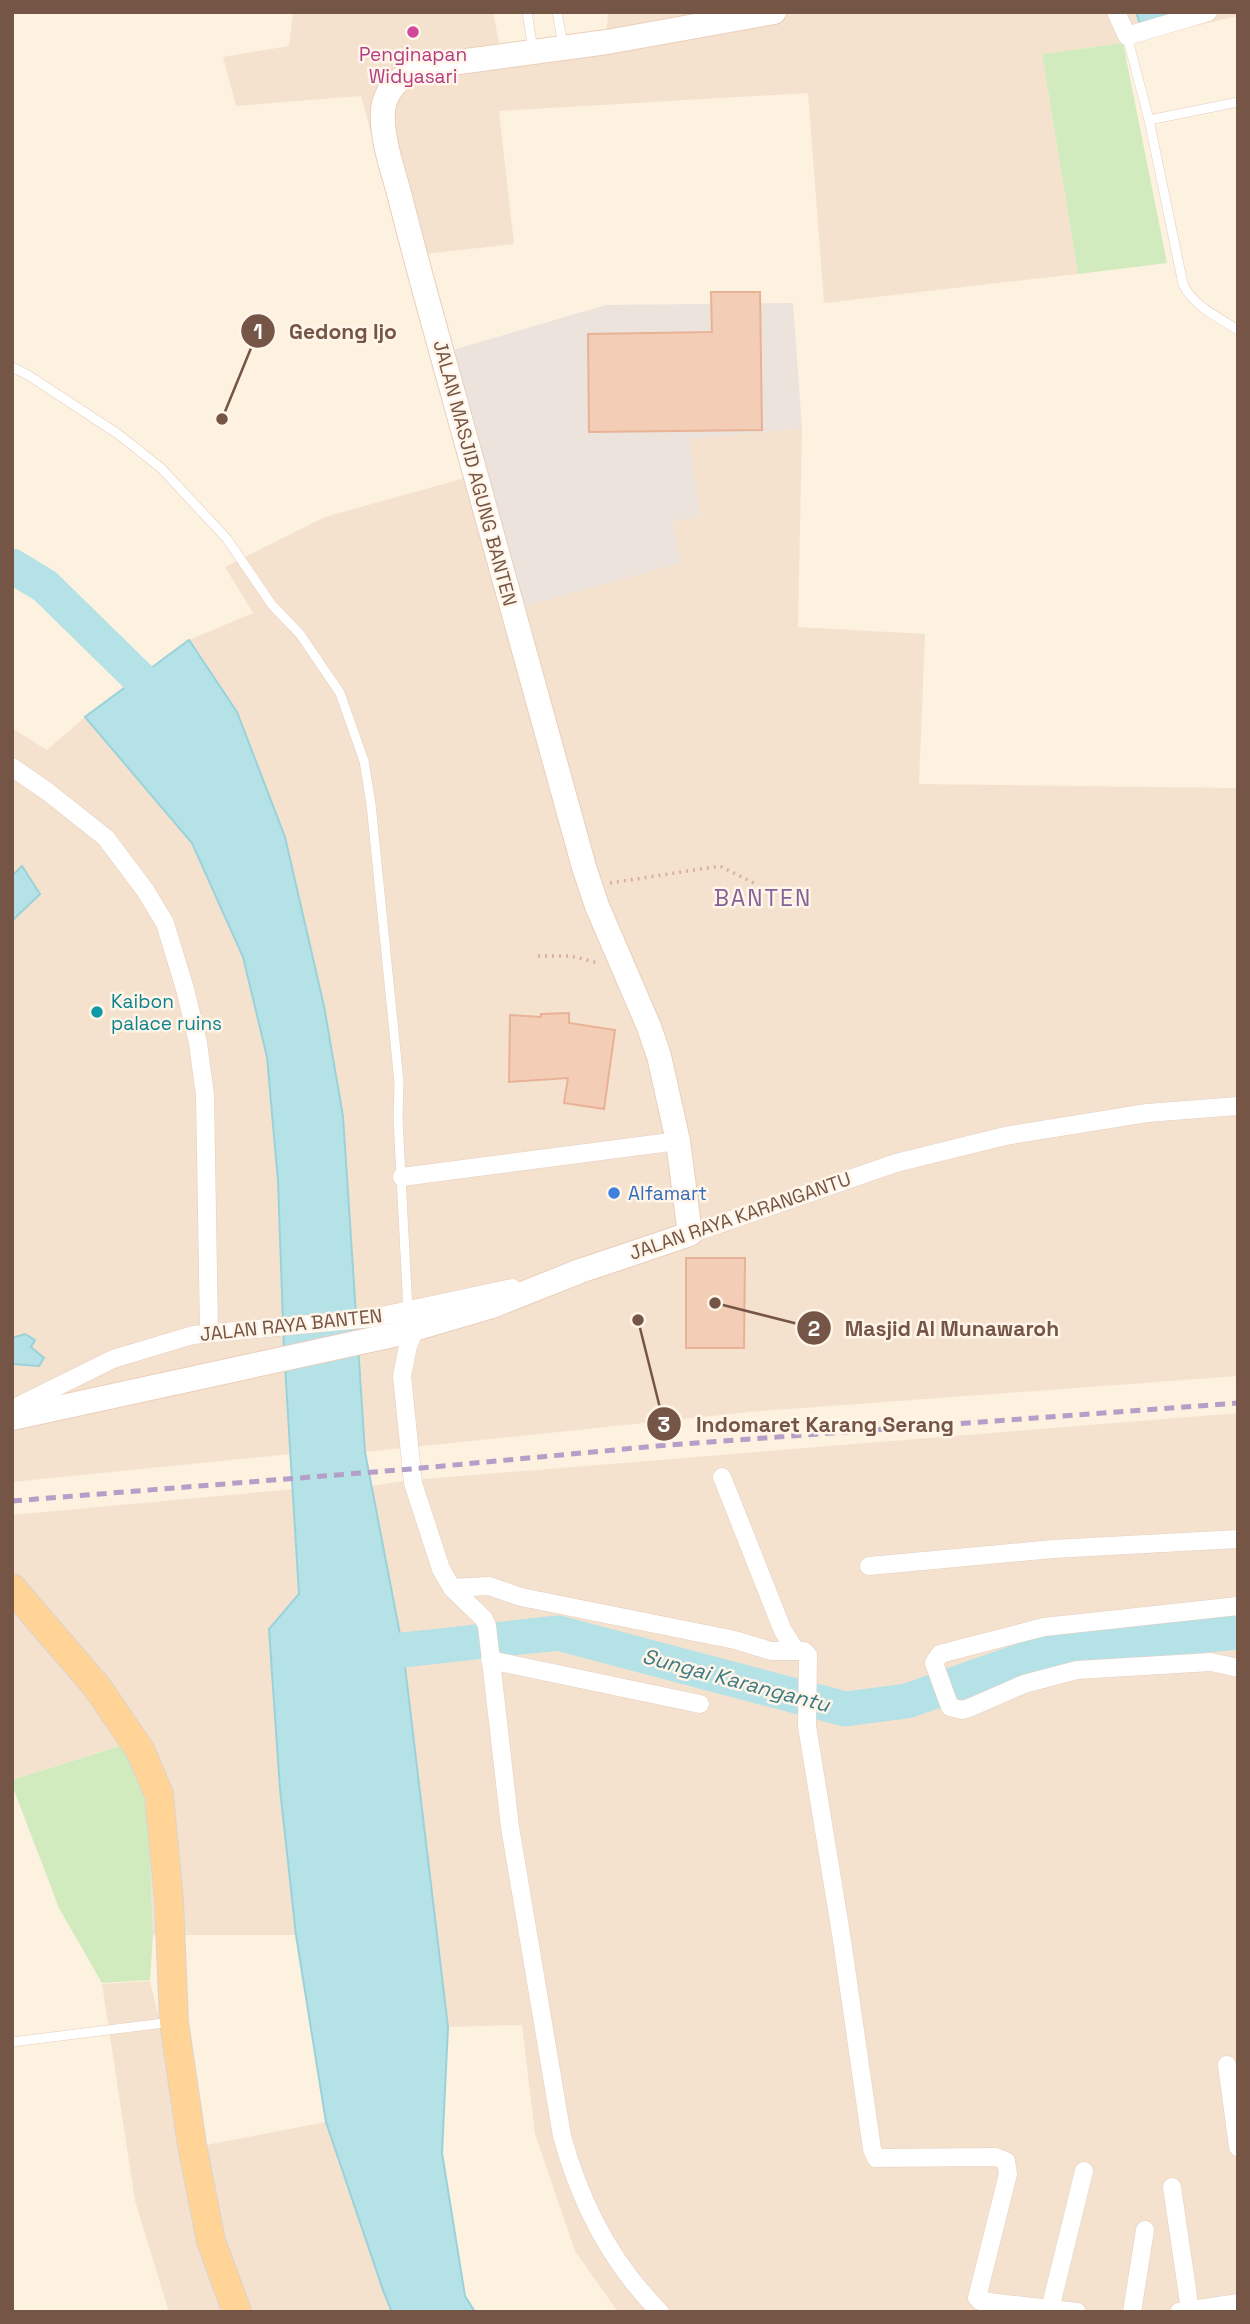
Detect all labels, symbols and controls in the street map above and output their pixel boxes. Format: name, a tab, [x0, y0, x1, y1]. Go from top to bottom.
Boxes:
marker: Penginapan Widyasari	[405, 24, 421, 40]
place label: Penginapan Widyasari	[359, 42, 467, 89]
callout: Gedong Ijo	[240, 310, 411, 352]
text: 1	[253, 318, 263, 345]
text: Gedong Ijo	[289, 318, 397, 345]
street label: JALAN MASJID AGUNG BANTEN	[427, 337, 523, 609]
district label: BANTEN	[714, 883, 812, 913]
place label: Kaibon palace ruins	[111, 989, 222, 1036]
marker: Kaibon palace ruins	[89, 1004, 105, 1020]
street label: JALAN RAYA KARANGANTU	[626, 1166, 854, 1266]
place label: Alfamart	[628, 1181, 707, 1206]
marker: Alfamart	[606, 1185, 622, 1201]
street label: JALAN RAYA BANTEN	[199, 1303, 383, 1347]
callout: Masjid Al Munawaroh	[796, 1307, 1074, 1349]
text: 2	[808, 1315, 820, 1342]
text: Masjid Al Munawaroh	[845, 1315, 1059, 1342]
callout: Indomaret Karang Serang	[647, 1403, 968, 1445]
text: 3	[658, 1411, 670, 1438]
text: Indomaret Karang Serang	[696, 1411, 954, 1438]
water label: Sungai Karangantu	[639, 1642, 834, 1718]

